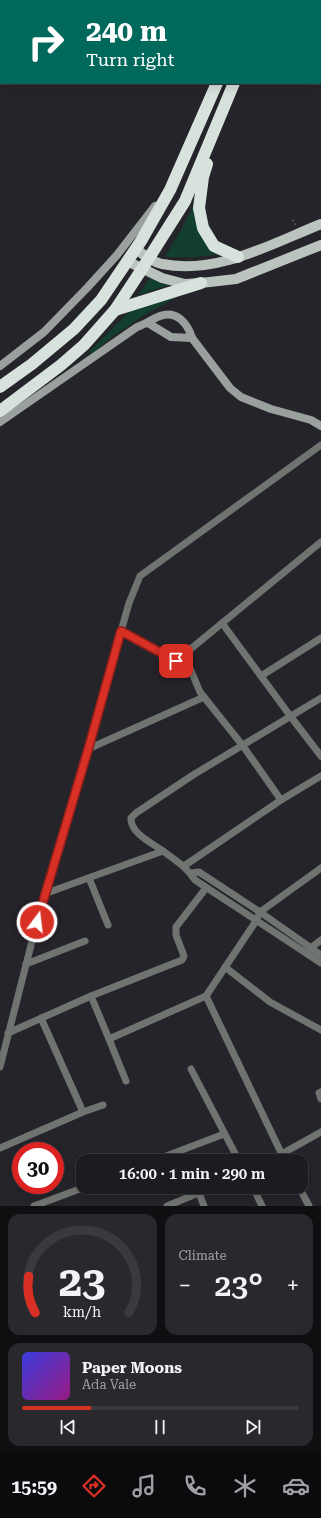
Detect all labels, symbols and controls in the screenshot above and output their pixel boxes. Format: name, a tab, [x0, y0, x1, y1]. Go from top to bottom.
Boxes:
text: 240 m	[86, 15, 167, 48]
icon: right	[20, 16, 72, 68]
text: Turn right	[86, 49, 174, 70]
pin	[159, 644, 193, 678]
icon: arrive	[165, 650, 187, 672]
position arrow	[16, 901, 58, 943]
speed limit sign: 30	[12, 1142, 64, 1194]
text: 16:00 · 1 min · 290 m	[119, 1165, 265, 1183]
text: Climate	[179, 1248, 227, 1263]
text: 23	[59, 1256, 106, 1305]
text: 23°	[215, 1268, 263, 1303]
text: −	[179, 1273, 191, 1298]
text: +	[287, 1273, 299, 1298]
text: km/h	[63, 1303, 101, 1319]
text: Paper Moons	[82, 1359, 182, 1377]
text: Ada Vale	[82, 1377, 136, 1392]
icon: previous	[57, 1416, 79, 1438]
icon: pause	[149, 1416, 171, 1438]
icon: next	[242, 1416, 264, 1438]
icon: directions	[80, 1472, 108, 1500]
icon: music	[130, 1472, 158, 1500]
icon: phone	[181, 1472, 209, 1500]
icon: climate	[231, 1472, 259, 1500]
icon: car	[282, 1472, 310, 1500]
text: 15:59	[11, 1476, 57, 1497]

